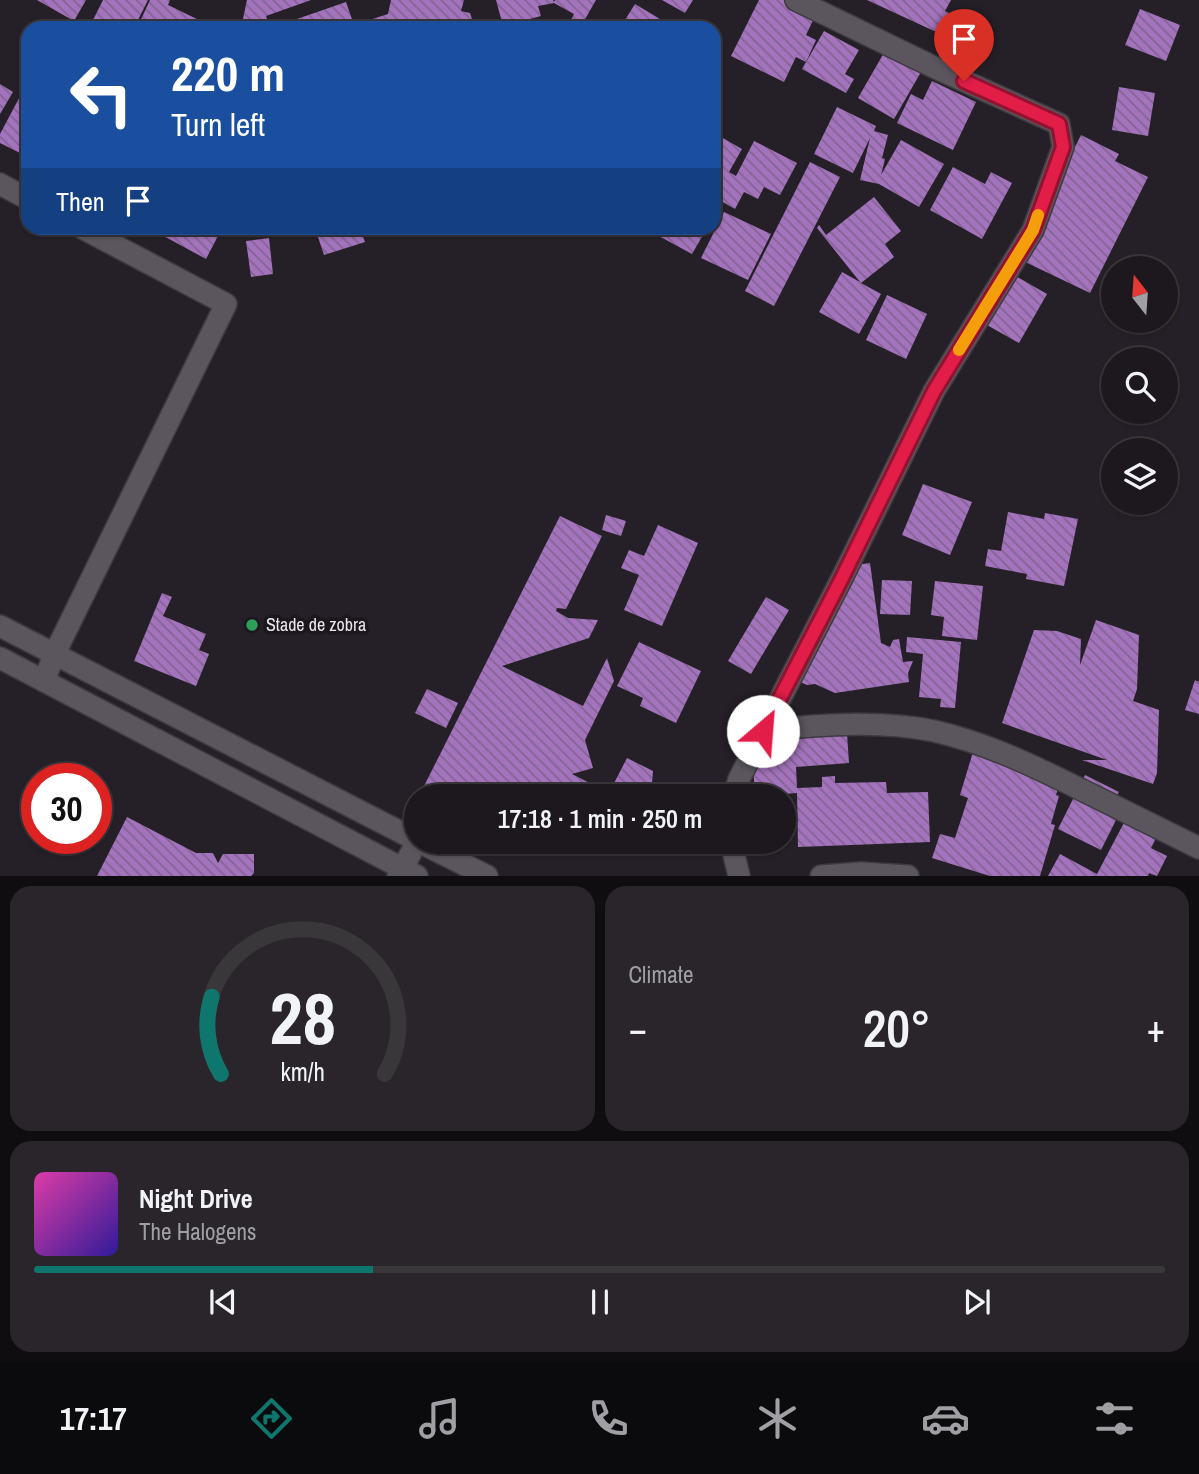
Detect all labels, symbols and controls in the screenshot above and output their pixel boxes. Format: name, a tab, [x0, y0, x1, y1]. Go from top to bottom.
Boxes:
pin	[934, 9, 994, 81]
icon: arrive	[945, 20, 983, 58]
text: 220 m	[171, 40, 285, 106]
icon: left	[56, 49, 147, 140]
text: Turn left	[171, 103, 265, 146]
icon: arrive	[119, 182, 157, 220]
text: Then	[56, 184, 105, 219]
north arrow	[1101, 256, 1178, 332]
map controls	[1101, 256, 1178, 515]
button: search	[1101, 347, 1178, 424]
button: layers	[1101, 438, 1178, 515]
place label: Stade de zobra	[266, 612, 366, 637]
marker: Stade de zobra	[244, 617, 260, 633]
position arrow	[726, 694, 800, 768]
speed limit sign: 30	[21, 763, 112, 854]
text: 17:18 · 1 min · 250 m	[498, 801, 702, 836]
text: Climate	[629, 959, 693, 990]
text: 28	[269, 970, 335, 1068]
text: 20°	[863, 993, 931, 1063]
text: −	[629, 1003, 647, 1054]
text: +	[1147, 1003, 1165, 1054]
text: km/h	[280, 1055, 324, 1089]
text: Night Drive	[139, 1181, 253, 1216]
text: The Halogens	[139, 1216, 256, 1247]
icon: previous	[204, 1283, 242, 1321]
icon: pause	[581, 1283, 619, 1321]
icon: next	[958, 1283, 996, 1321]
icon: directions	[247, 1394, 296, 1443]
icon: music	[415, 1394, 464, 1443]
icon: phone	[584, 1394, 633, 1443]
icon: climate	[753, 1394, 802, 1443]
icon: car	[921, 1394, 970, 1443]
icon: filters	[1090, 1394, 1139, 1443]
text: 17:17	[60, 1397, 127, 1440]

